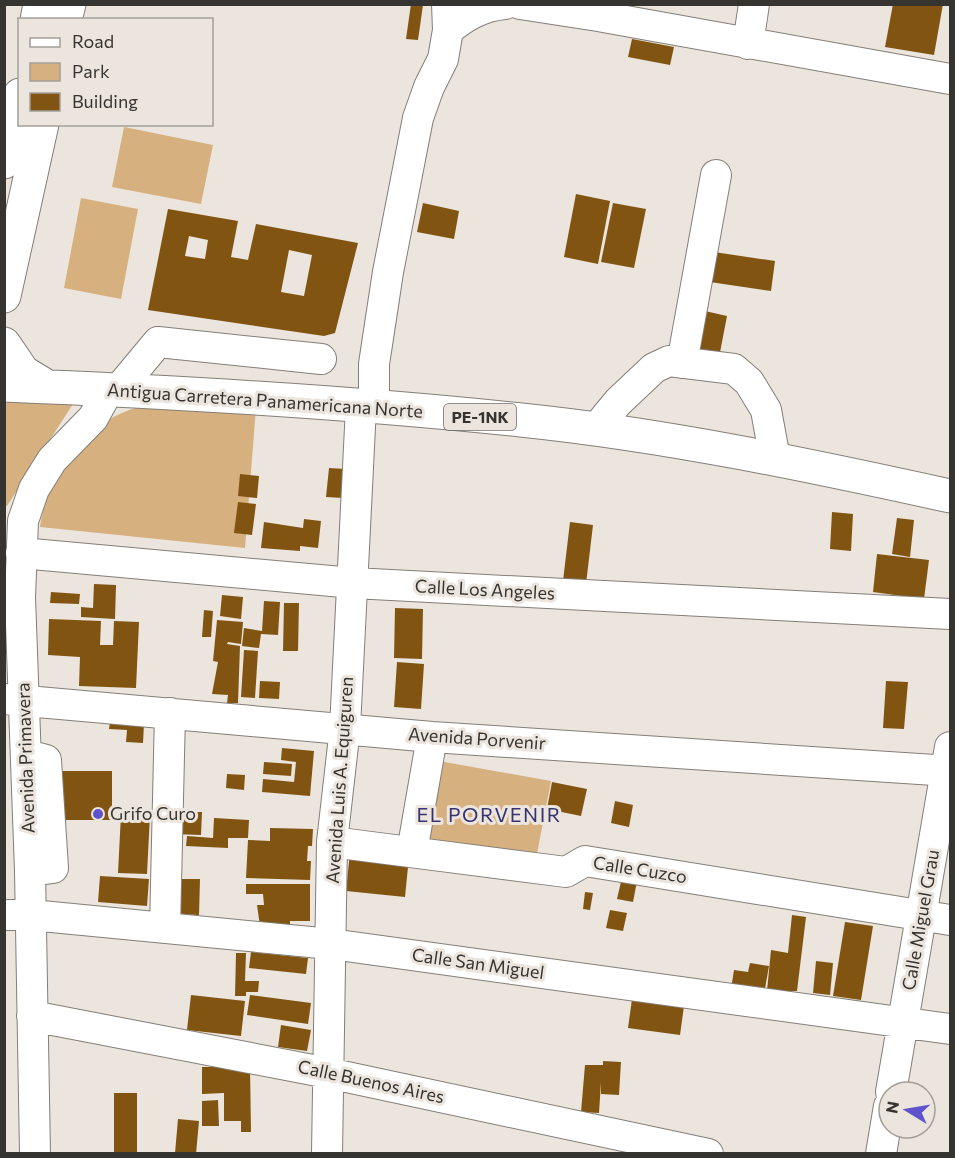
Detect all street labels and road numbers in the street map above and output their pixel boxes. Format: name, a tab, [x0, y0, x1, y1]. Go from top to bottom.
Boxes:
street label: Antigua Carretera Panamericana Norte	[106, 378, 424, 422]
road number: PE-1NK	[444, 404, 516, 430]
street label: Calle Los Angeles	[414, 574, 556, 604]
street label: Avenida Luis A. Equiguren	[321, 676, 357, 884]
street label: Avenida Primavera	[11, 682, 39, 834]
street label: Avenida Porvenir	[408, 722, 547, 754]
street label: Calle Miguel Grau	[897, 848, 943, 992]
street label: Calle Cuzco	[592, 851, 689, 887]
street label: Calle San Miguel	[411, 943, 546, 983]
street label: Calle Buenos Aires	[296, 1055, 446, 1107]

